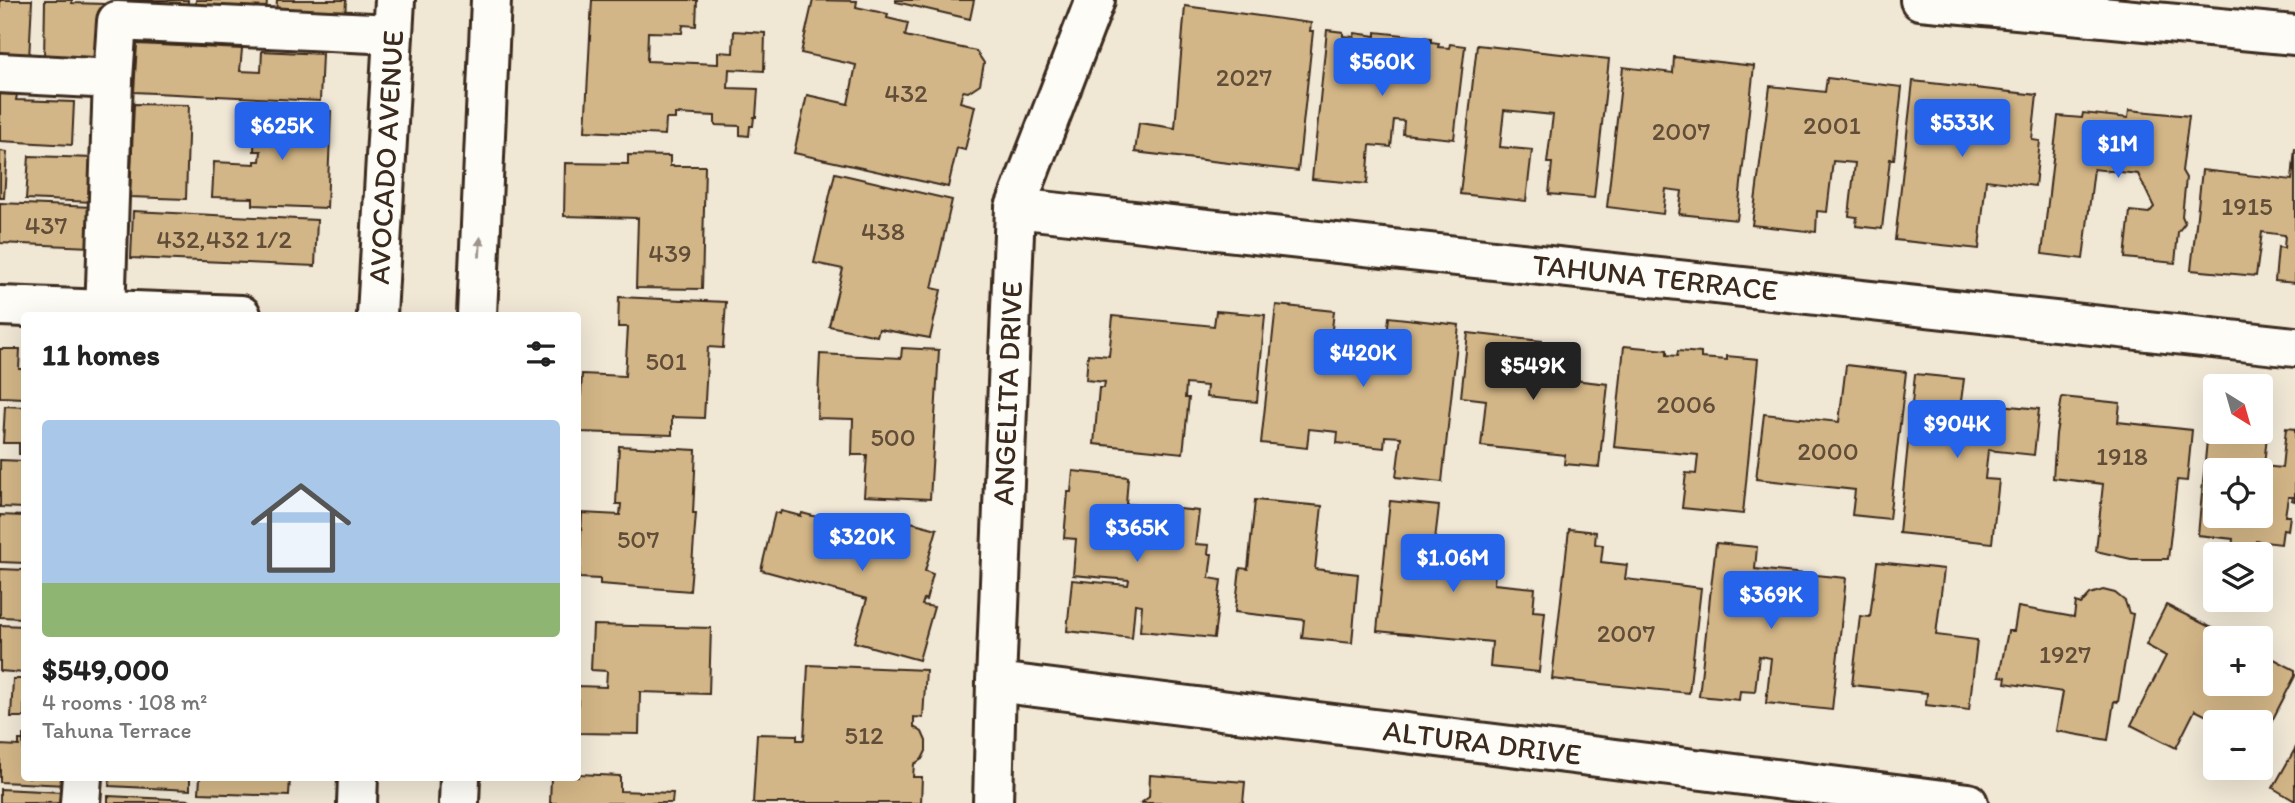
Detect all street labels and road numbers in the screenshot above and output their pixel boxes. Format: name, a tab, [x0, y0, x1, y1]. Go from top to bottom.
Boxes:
street label: AVOCADO AVENUE	[360, 29, 411, 285]
street label: TAHUNA TERRACE	[1531, 245, 1780, 309]
street label: ANGELITA DRIVE	[984, 281, 1030, 506]
street label: ALTURA DRIVE	[1381, 711, 1584, 773]

